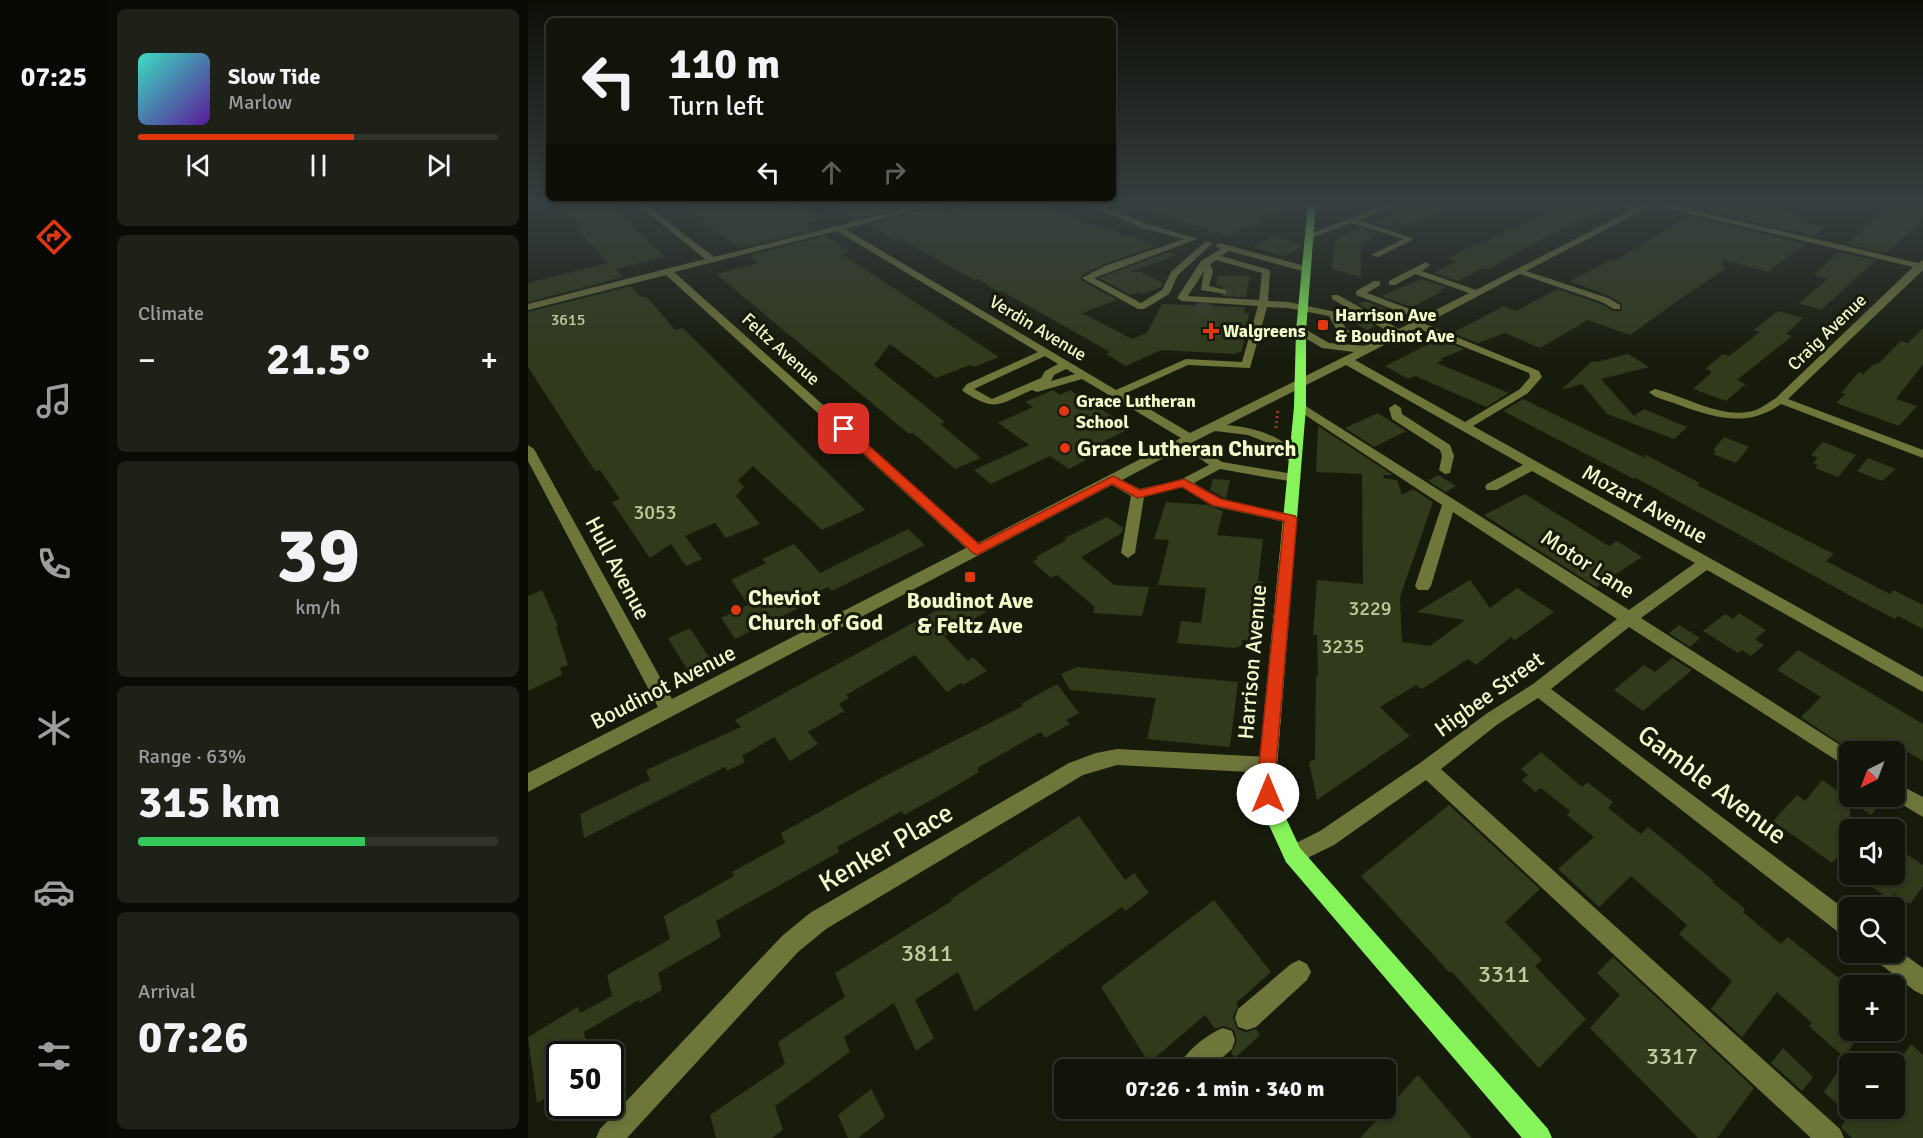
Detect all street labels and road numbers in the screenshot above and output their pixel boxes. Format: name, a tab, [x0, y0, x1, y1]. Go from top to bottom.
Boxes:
street label: Craig Avenue	[1783, 289, 1871, 375]
street label: Verdin Avenue	[985, 290, 1091, 366]
street label: Feltz Avenue	[737, 308, 825, 390]
street label: Mozart Avenue	[1577, 458, 1713, 550]
street label: Hull Avenue	[580, 512, 656, 624]
street label: Motor Lane	[1536, 524, 1640, 604]
street label: Harrison Avenue	[1232, 583, 1272, 741]
street label: Boudinot Avenue	[586, 639, 740, 735]
street label: Higbee Street	[1429, 645, 1549, 743]
street label: Gamble Avenue	[1631, 718, 1793, 852]
street label: Kenker Place	[813, 796, 959, 900]

